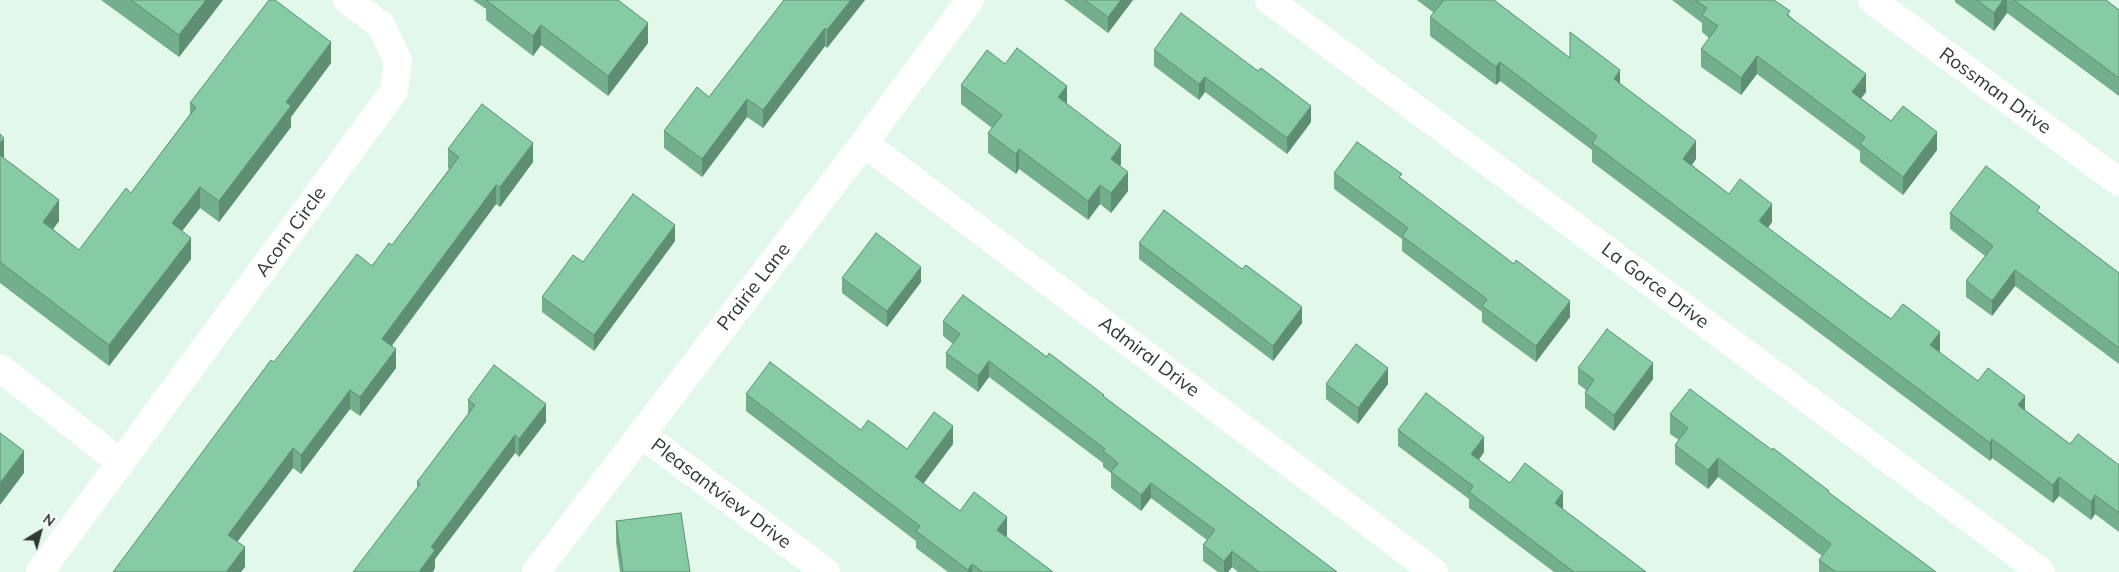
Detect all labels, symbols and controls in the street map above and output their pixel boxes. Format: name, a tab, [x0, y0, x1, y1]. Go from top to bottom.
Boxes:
street label: Rossman Drive	[1935, 43, 2055, 139]
street label: Acorn Circle	[251, 183, 331, 281]
street label: La Gorce Drive	[1597, 238, 1713, 334]
street label: Prairie Lane	[713, 239, 795, 335]
street label: Admiral Drive	[1094, 312, 1204, 402]
street label: Pleasantview Drive	[646, 434, 796, 554]
north arrow	[15, 507, 65, 557]
text: N	[39, 510, 59, 530]

